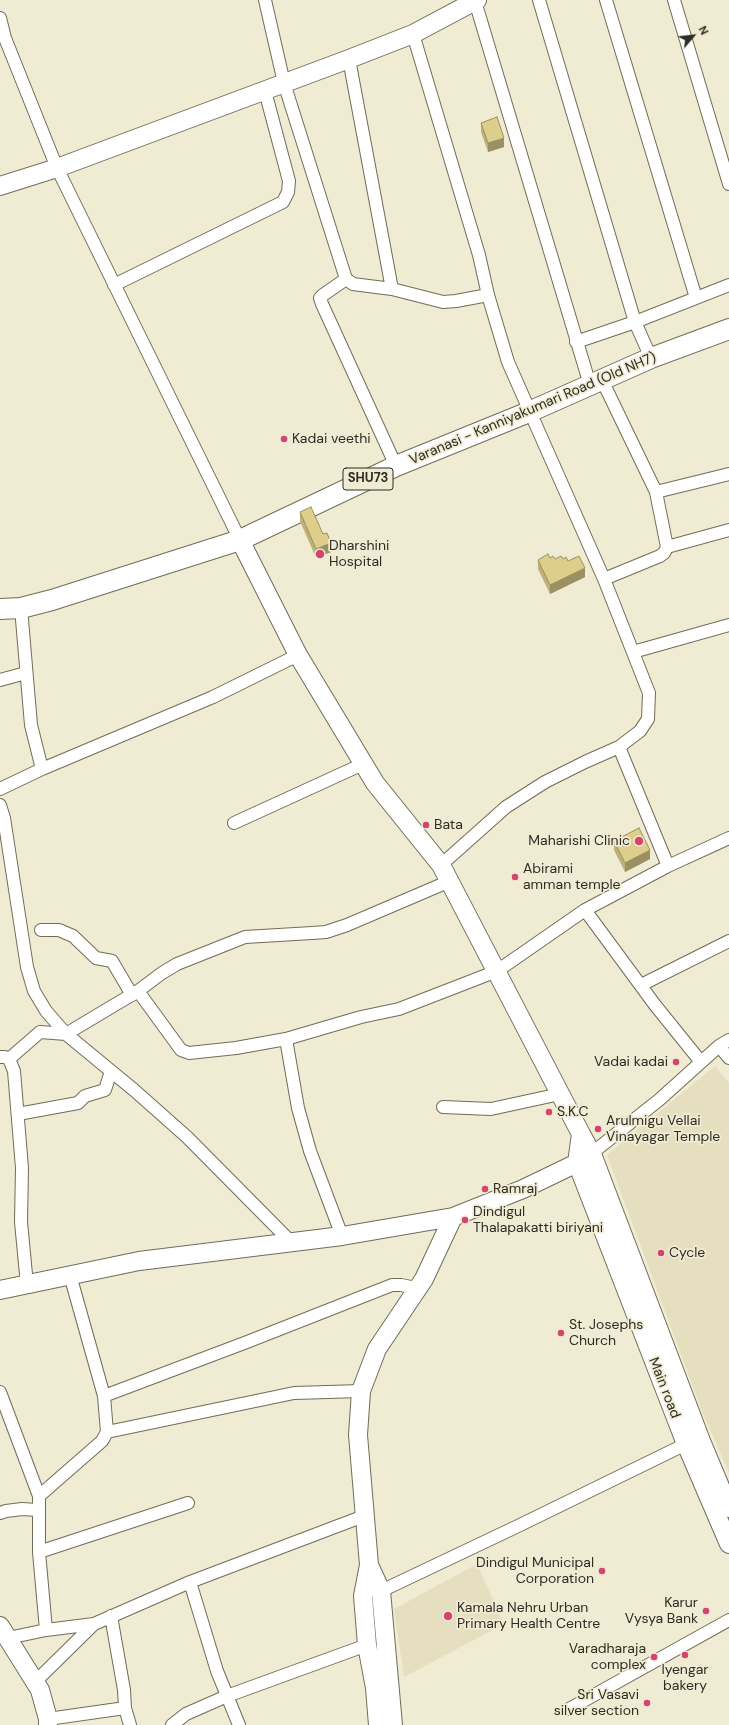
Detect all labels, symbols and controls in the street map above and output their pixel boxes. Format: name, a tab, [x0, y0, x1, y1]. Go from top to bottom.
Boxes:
north arrow	[673, 16, 713, 56]
text: N	[696, 24, 712, 37]
street label: Varanasi - Kanniyakumari Road (Old NH7)	[407, 349, 659, 469]
place label: Kadai veethi	[292, 431, 371, 447]
marker: Kadai veethi	[279, 434, 289, 444]
road number: SHU73	[343, 468, 393, 490]
place label: Dharshini Hospital	[329, 538, 389, 570]
marker: Dharshini Hospital	[314, 548, 326, 560]
place label: Bata	[434, 817, 463, 833]
marker: Bata	[421, 820, 431, 830]
place label: Maharishi Clinic	[528, 833, 630, 849]
marker: Maharishi Clinic	[633, 835, 645, 847]
place label: Abirami amman temple	[523, 861, 620, 894]
marker: Abirami amman temple	[510, 872, 520, 882]
place label: Vadai kadai	[594, 1054, 668, 1070]
marker: Vadai kadai	[671, 1057, 681, 1067]
place label: S.K.C	[557, 1104, 588, 1120]
marker: S.K.C	[544, 1107, 554, 1117]
place label: Arulmigu Vellai Vinayagar Temple	[606, 1113, 720, 1146]
marker: Arulmigu Vellai Vinayagar Temple	[593, 1124, 603, 1134]
place label: Ramraj	[493, 1181, 537, 1197]
marker: Ramraj	[480, 1184, 490, 1194]
place label: Dindigul Thalapakatti biriyani	[473, 1204, 603, 1236]
marker: Dindigul Thalapakatti biriyani	[460, 1215, 470, 1225]
place label: Cycle	[669, 1245, 705, 1261]
marker: Cycle	[656, 1248, 666, 1258]
place label: St. Josephs Church	[569, 1317, 643, 1350]
marker: St. Josephs Church	[556, 1328, 566, 1338]
street label: Main road	[645, 1355, 683, 1421]
place label: Dindigul Municipal Corporation	[476, 1555, 594, 1588]
marker: Dindigul Municipal Corporation	[597, 1566, 607, 1576]
place label: Karur Vysya Bank	[625, 1595, 698, 1628]
place label: Kamala Nehru Urban Primary Health Centre	[457, 1600, 600, 1632]
marker: Karur Vysya Bank	[701, 1606, 711, 1616]
marker: Kamala Nehru Urban Primary Health Centre	[442, 1610, 454, 1622]
place label: Varadharaja complex	[569, 1641, 646, 1674]
marker: Iyengar bakery	[680, 1650, 690, 1660]
marker: Varadharaja complex	[649, 1652, 659, 1662]
place label: Iyengar bakery	[662, 1662, 708, 1694]
place label: Sri Vasavi silver section	[554, 1687, 639, 1720]
marker: Sri Vasavi silver section	[642, 1698, 652, 1708]

